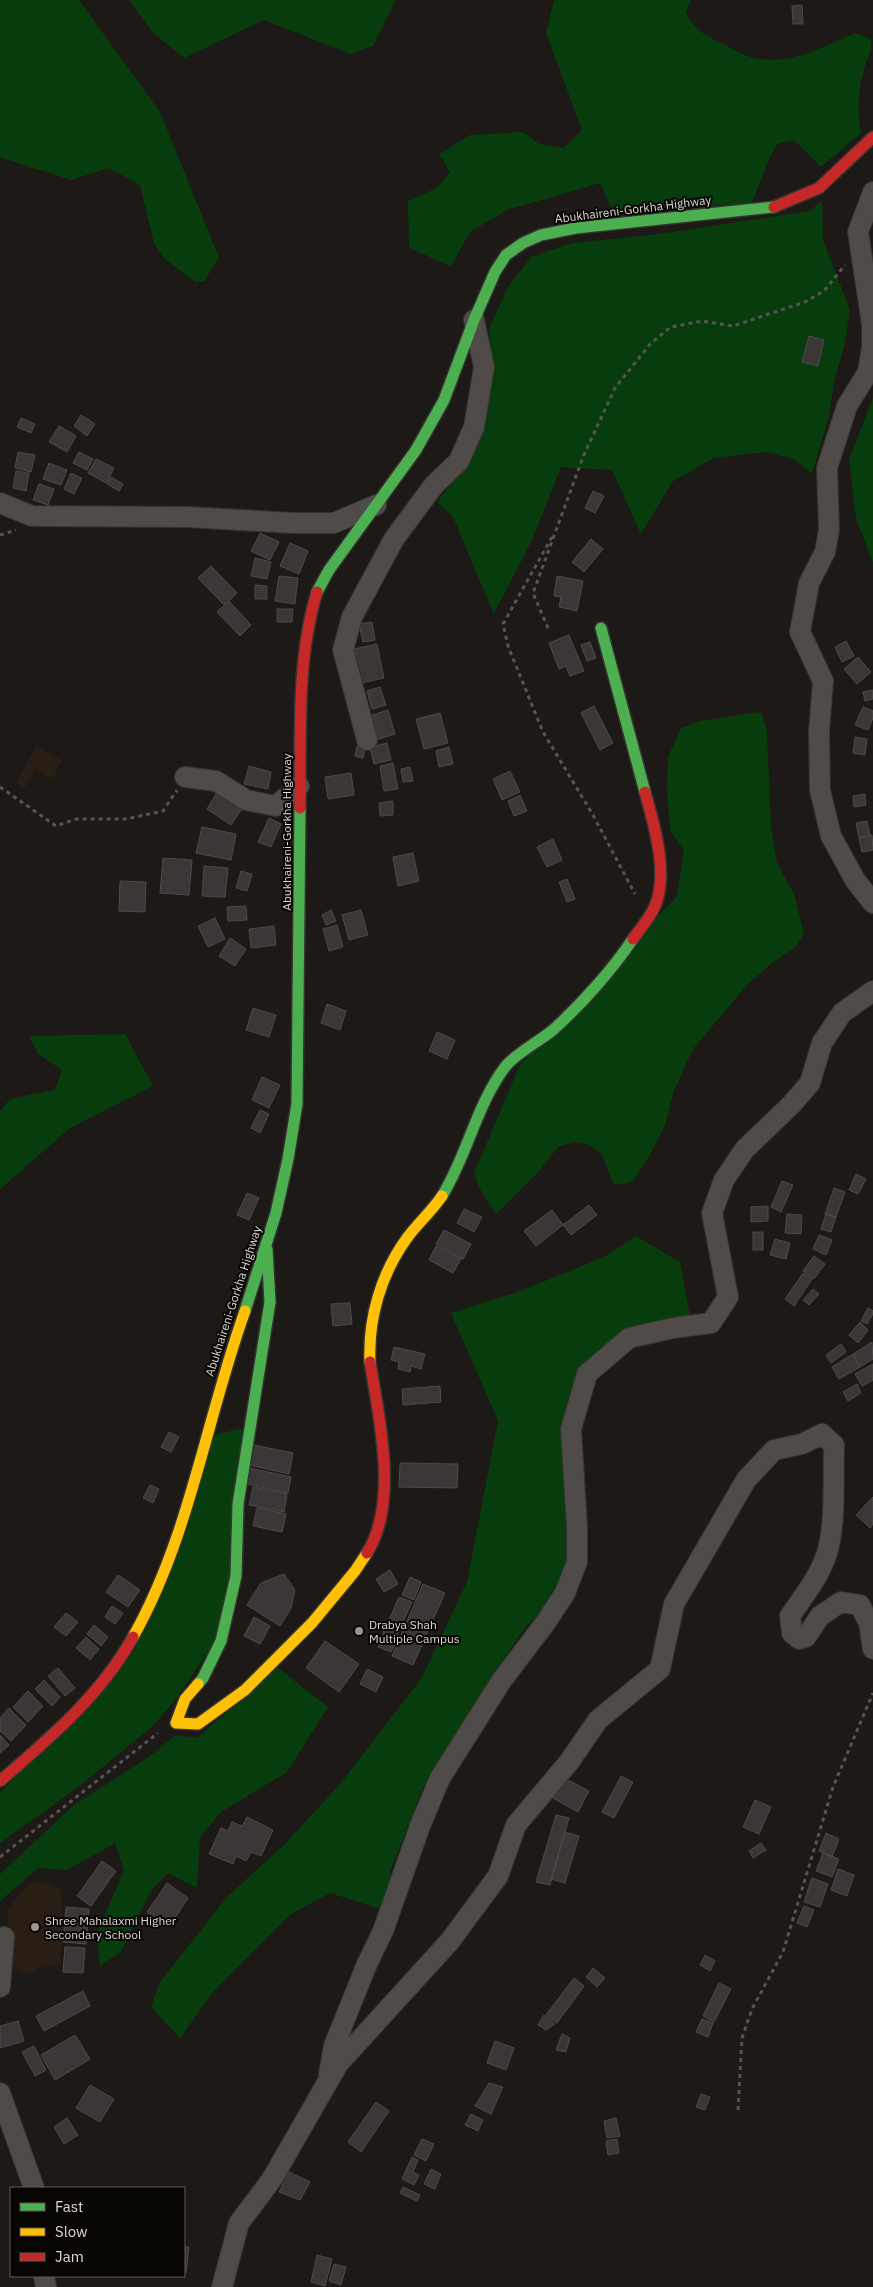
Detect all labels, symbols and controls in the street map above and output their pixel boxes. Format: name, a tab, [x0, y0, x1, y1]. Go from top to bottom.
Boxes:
street label: Abukhaireni-Gorkha Highway	[554, 192, 712, 226]
street label: Abukhaireni-Gorkha Highway	[279, 753, 294, 911]
street label: Abukhaireni-Gorkha Highway	[202, 1224, 264, 1378]
place label: Drabya Shah Multiple Campus	[369, 1617, 460, 1646]
marker: Drabya Shah Multiple Campus	[353, 1625, 365, 1637]
place label: Shree Mahalaxmi Higher Secondary School	[45, 1913, 177, 1942]
marker: Shree Mahalaxmi Higher Secondary School	[29, 1921, 41, 1933]
legend	[10, 2187, 185, 2277]
text: Fast	[55, 2197, 83, 2216]
text: Slow	[55, 2222, 88, 2241]
text: Jam	[55, 2247, 84, 2266]

